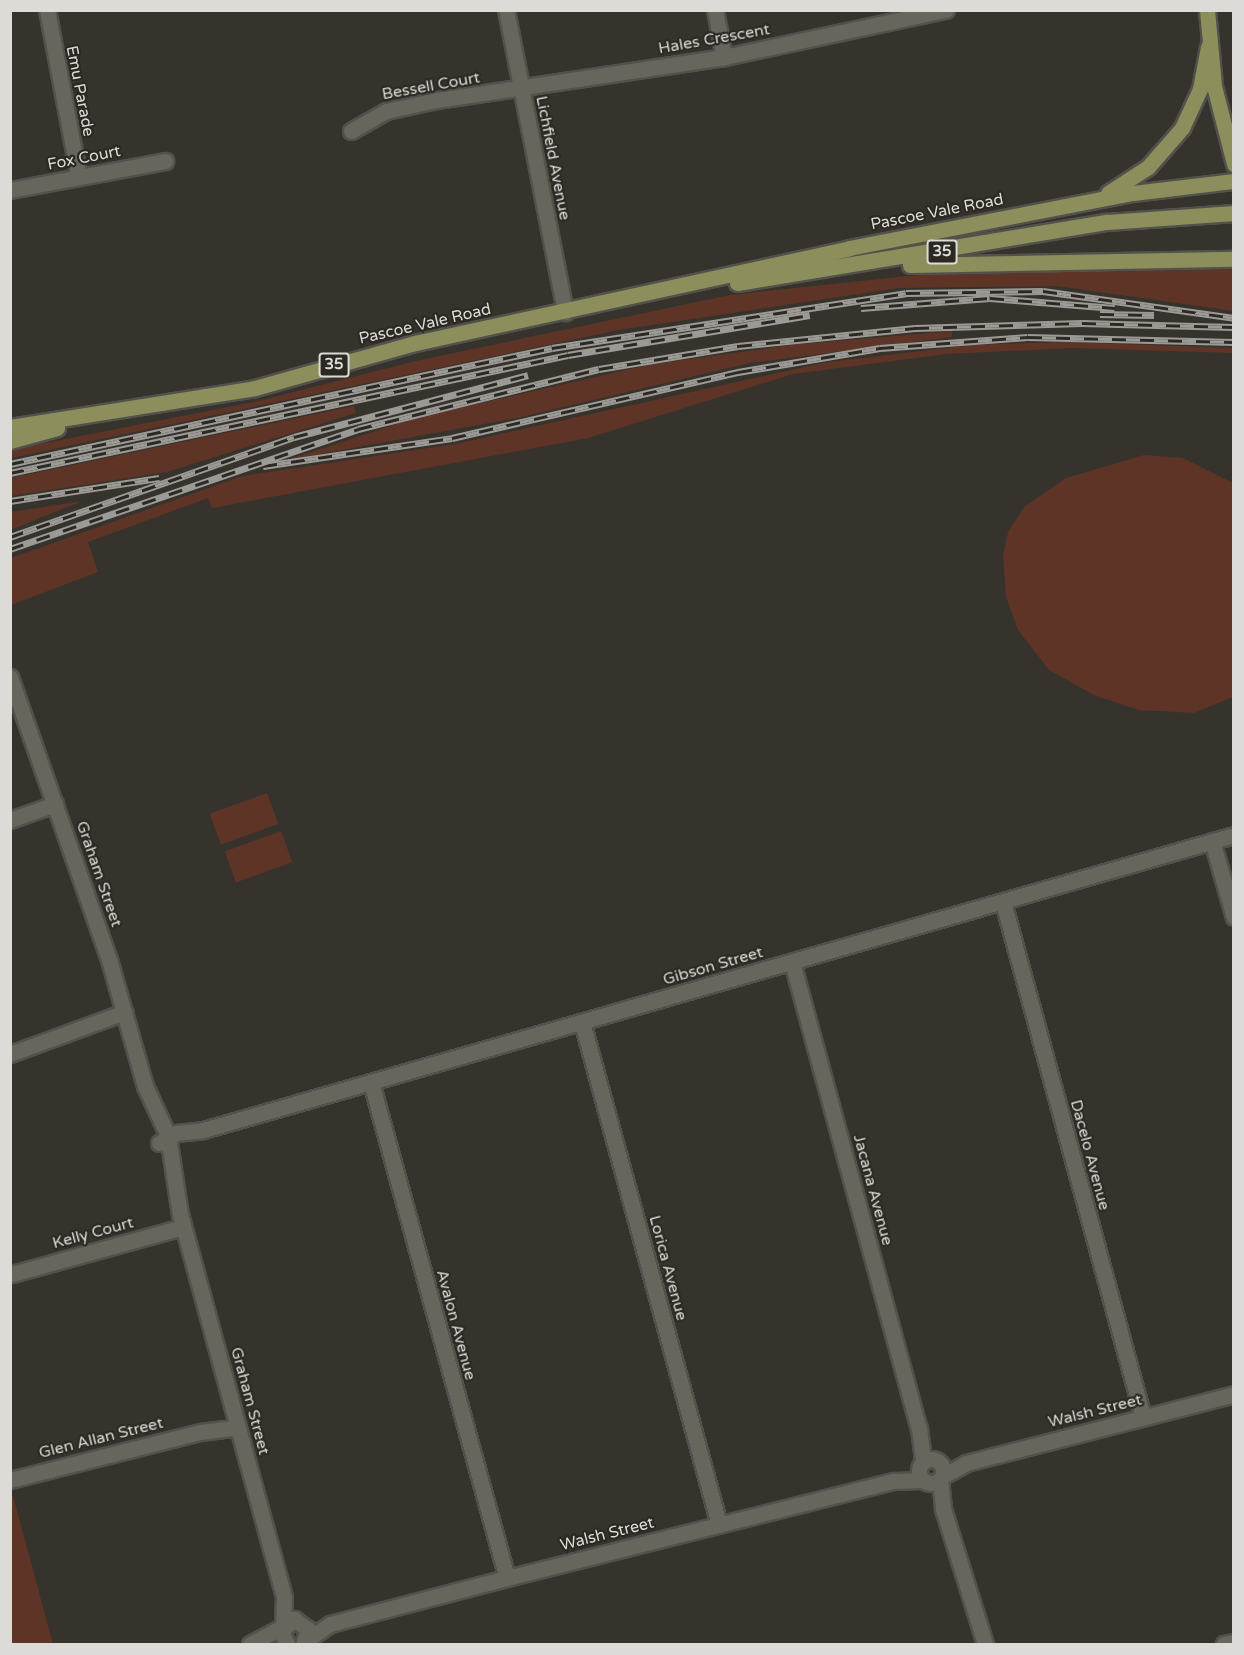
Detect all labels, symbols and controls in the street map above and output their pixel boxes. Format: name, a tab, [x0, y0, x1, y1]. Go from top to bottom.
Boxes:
street label: Hales Crescent	[657, 20, 771, 58]
street label: Emu Parade	[62, 44, 98, 138]
street label: Bessell Court	[380, 68, 482, 104]
street label: Lichfield Avenue	[532, 94, 574, 222]
street label: Fox Court	[46, 142, 122, 174]
street label: Pascoe Vale Road	[869, 190, 1005, 234]
road number: 35	[926, 240, 958, 264]
street label: Pascoe Vale Road	[357, 299, 493, 349]
road number: 35	[318, 353, 350, 377]
street label: Graham Street	[72, 819, 126, 929]
street label: Gibson Street	[661, 943, 765, 989]
street label: Dacelo Avenue	[1066, 1098, 1114, 1212]
street label: Jacana Avenue	[849, 1132, 897, 1248]
street label: Kelly Court	[50, 1213, 136, 1253]
street label: Lorica Avenue	[645, 1213, 691, 1323]
street label: Avalon Avenue	[432, 1268, 480, 1382]
street label: Graham Street	[226, 1345, 274, 1457]
street label: Walsh Street	[1046, 1390, 1144, 1432]
street label: Glen Allan Street	[37, 1413, 165, 1463]
street label: Walsh Street	[558, 1513, 656, 1555]

